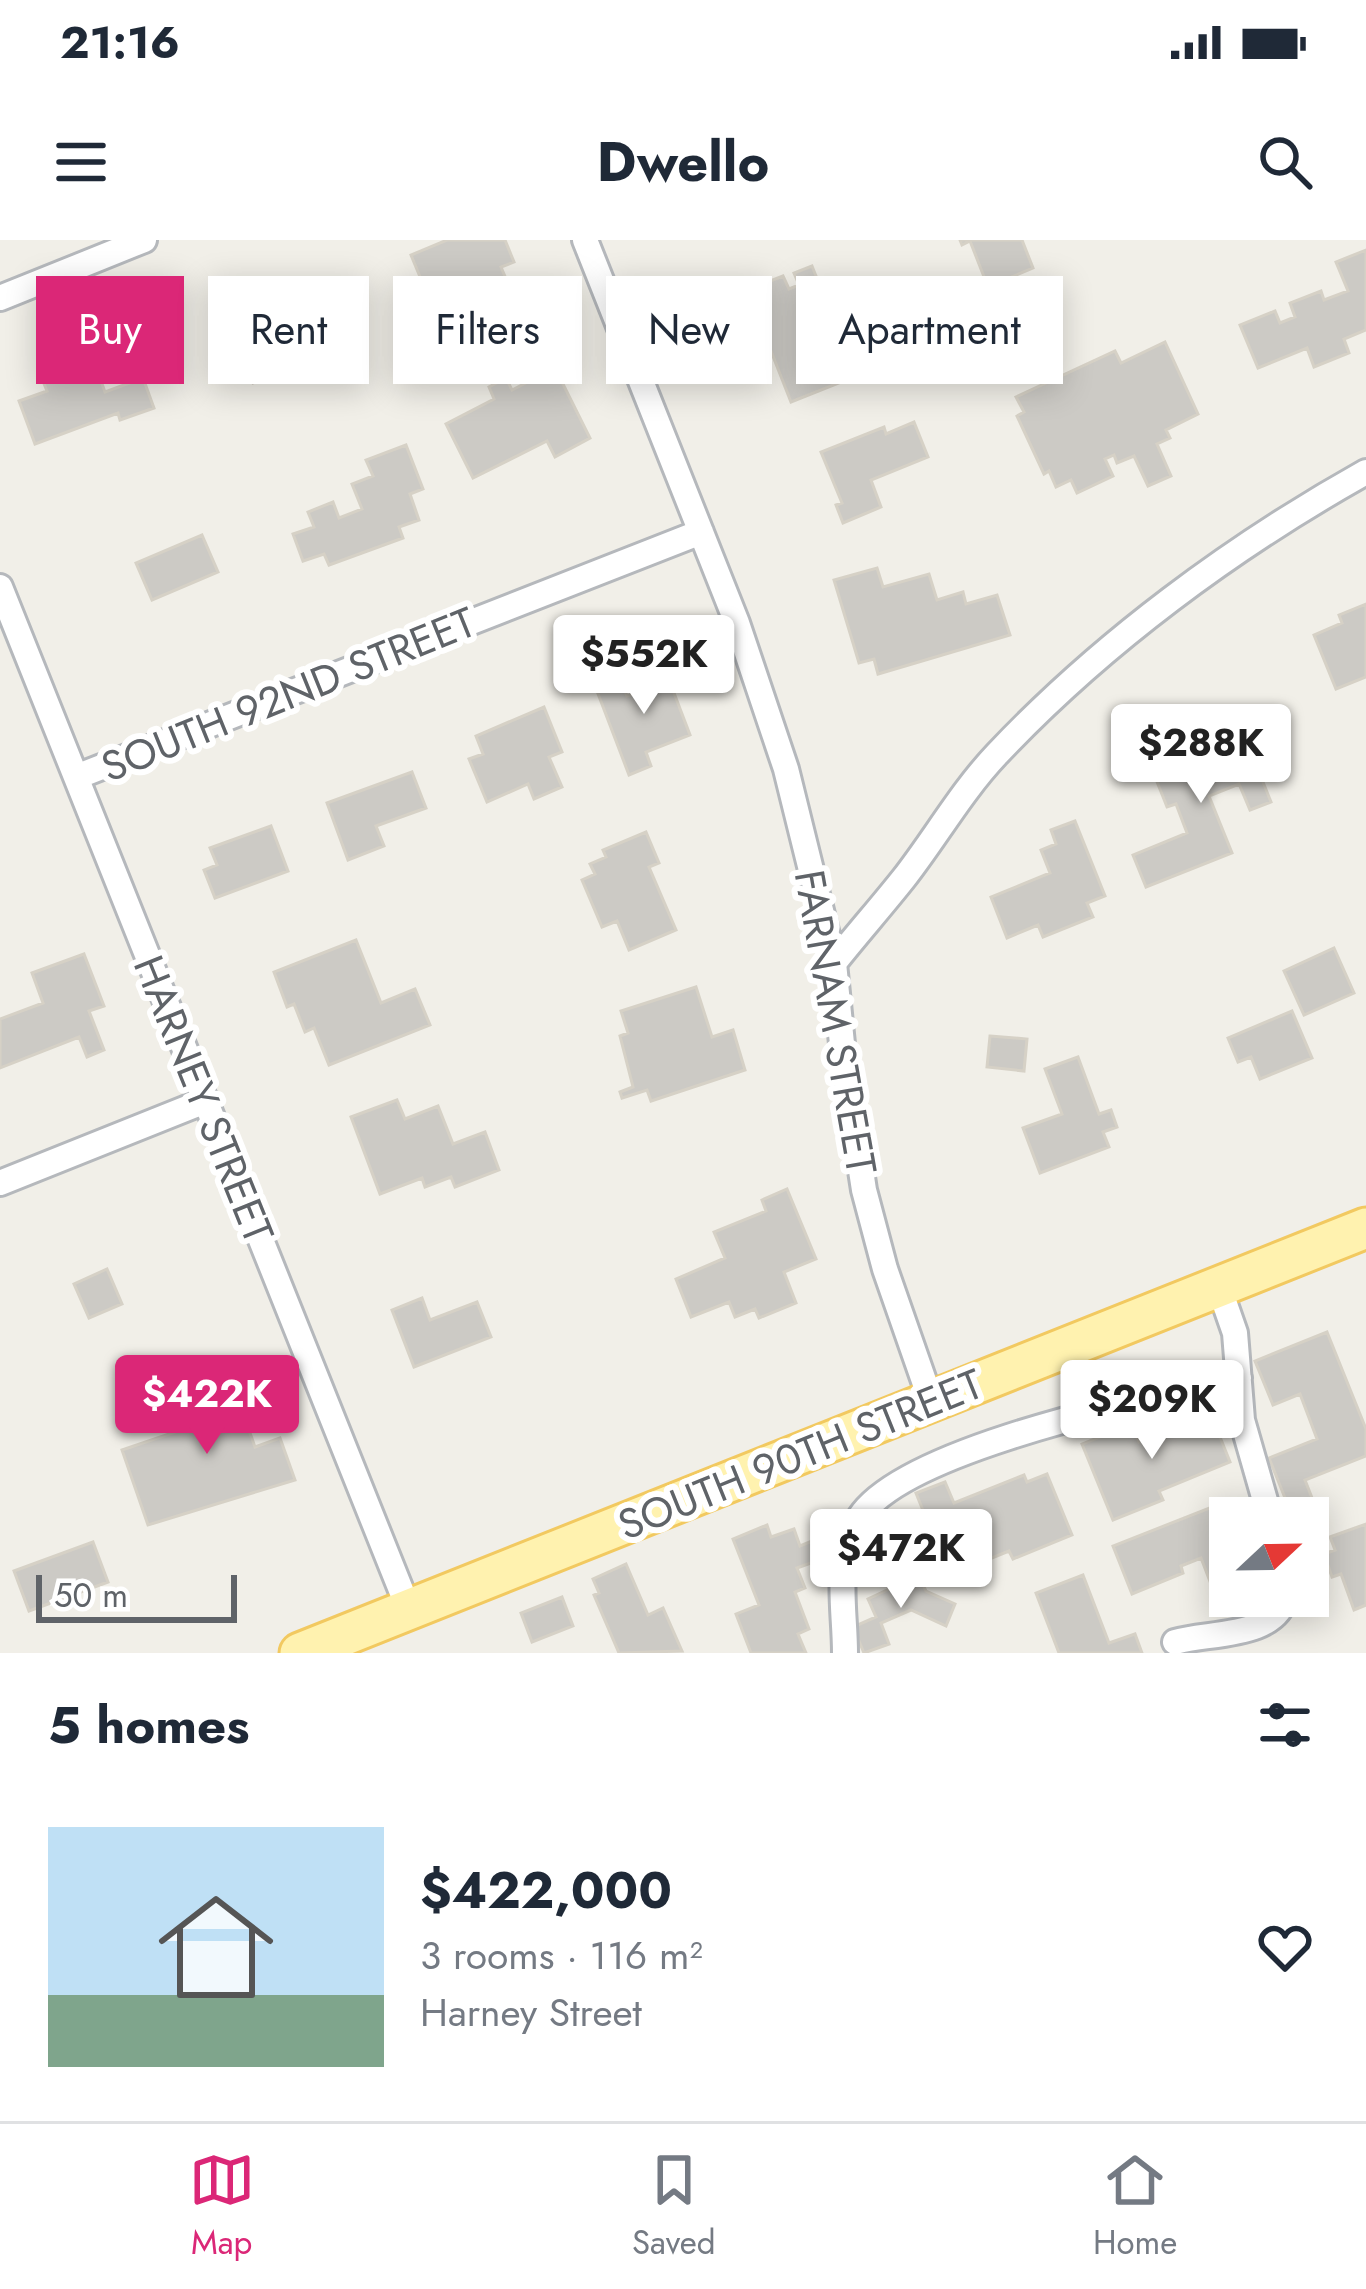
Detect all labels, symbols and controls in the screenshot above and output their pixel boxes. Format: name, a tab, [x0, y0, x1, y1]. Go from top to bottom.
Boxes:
text: 21:16	[60, 10, 180, 75]
text: Dwello	[597, 123, 769, 201]
icon: menu	[48, 129, 114, 195]
icon: search	[1252, 129, 1318, 195]
chip: Buy	[36, 276, 184, 384]
chip: Rent	[208, 276, 369, 384]
chip: Filters	[393, 276, 582, 384]
chip: New	[606, 276, 772, 384]
chip: Apartment	[796, 276, 1063, 384]
street label: SOUTH 92ND STREET	[92, 591, 485, 797]
pin: $552K	[560, 615, 728, 717]
text: $552K	[580, 625, 708, 682]
pin: $288K	[1117, 704, 1285, 806]
text: $288K	[1138, 714, 1264, 771]
street label: FARNAM STREET	[779, 865, 892, 1179]
street label: HARNEY STREET	[118, 946, 289, 1252]
street label: SOUTH 90TH STREET	[609, 1353, 992, 1555]
pin: $422K	[123, 1355, 291, 1457]
pin: $209K	[1068, 1360, 1236, 1462]
text: $422K	[142, 1365, 272, 1422]
text: $209K	[1087, 1370, 1217, 1427]
north arrow	[1209, 1497, 1329, 1617]
map controls	[1209, 1497, 1329, 1617]
pin: $472K	[817, 1509, 985, 1611]
text: $472K	[837, 1519, 965, 1576]
scale bar	[36, 1569, 237, 1622]
text: 50 m	[54, 1572, 128, 1619]
text: 5 homes	[48, 1688, 250, 1762]
icon: filters	[1252, 1692, 1318, 1758]
text: $422,000	[420, 1853, 672, 1927]
icon: home	[144, 1875, 288, 2019]
icon: heart	[1252, 1914, 1318, 1980]
text: 3 rooms · 116 m²	[420, 1927, 703, 1984]
text: Harney Street	[420, 1984, 642, 2041]
tab: Map	[189, 2147, 255, 2266]
tab: Saved	[632, 2147, 716, 2266]
tab: Home	[1093, 2147, 1177, 2266]

